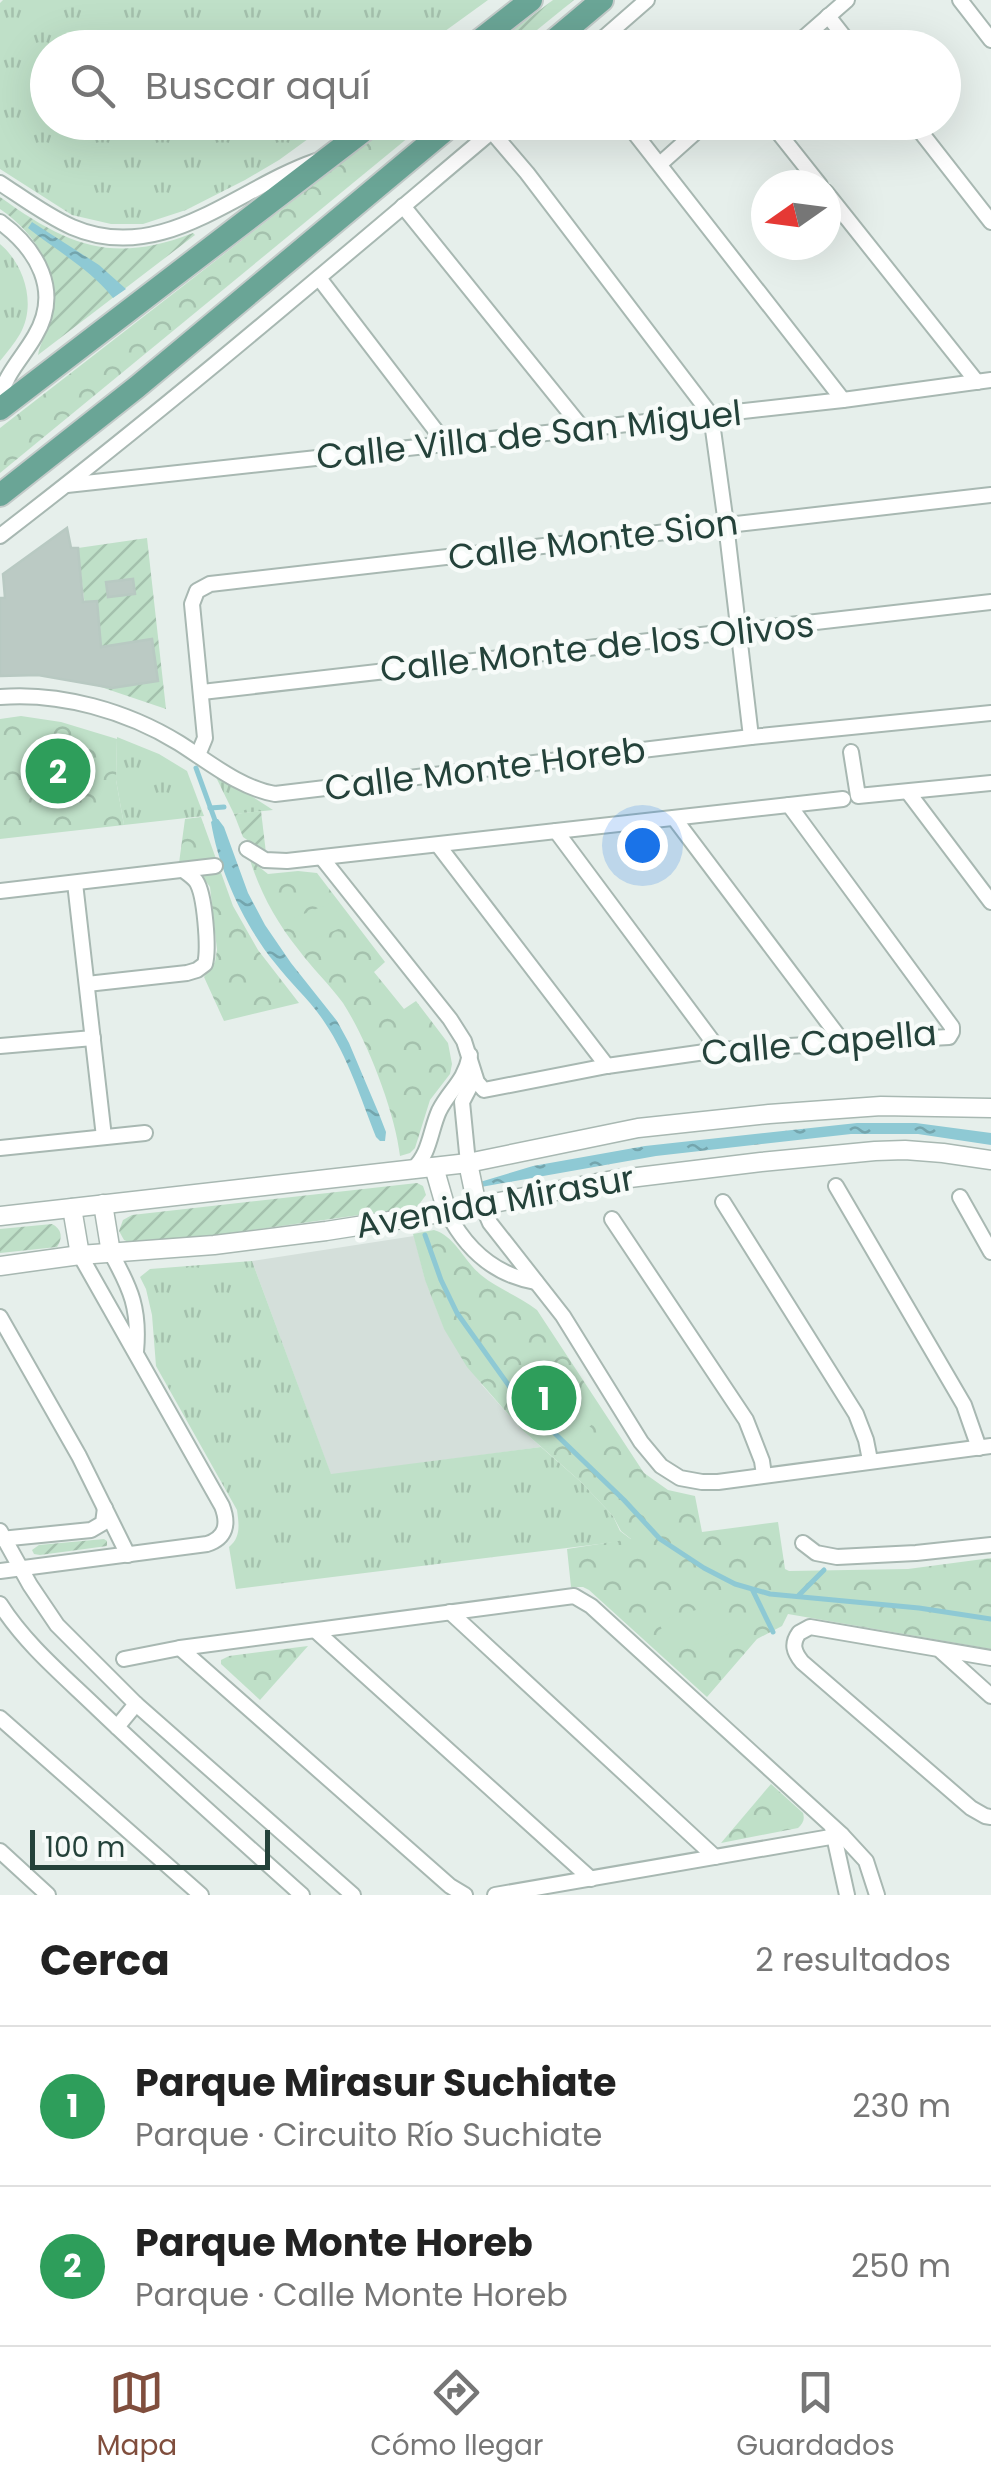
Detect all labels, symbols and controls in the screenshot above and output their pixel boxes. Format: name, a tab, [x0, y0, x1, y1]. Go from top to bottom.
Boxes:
search box	[30, 30, 961, 140]
icon: search	[65, 58, 120, 113]
text: Buscar aquí	[145, 59, 371, 112]
north arrow	[751, 170, 841, 260]
street label: Calle Villa de San Miguel	[314, 388, 744, 481]
street label: Calle Monte Sion	[445, 497, 741, 582]
street label: Calle Monte de los Olivos	[378, 599, 816, 694]
street label: Calle Monte Horeb	[322, 725, 648, 812]
pin: 2	[26, 734, 90, 808]
your location	[617, 820, 668, 871]
street label: Calle Capella	[699, 1008, 939, 1077]
street label: Avenida Mirasur	[352, 1153, 638, 1250]
pin: 1	[512, 1360, 576, 1436]
scale bar	[30, 1825, 270, 1870]
text: 100 m	[45, 1828, 125, 1867]
text: Cerca	[40, 1931, 170, 1990]
text: 2 resultados	[755, 1937, 951, 1982]
text: Parque Mirasur Suchiate	[135, 2056, 616, 2109]
text: 1	[66, 2083, 79, 2128]
text: 230 m	[852, 2083, 951, 2128]
text: Parque · Circuito Río Suchiate	[135, 2112, 602, 2157]
text: Parque Monte Horeb	[135, 2216, 533, 2269]
text: 2	[63, 2243, 82, 2288]
text: 250 m	[851, 2243, 951, 2288]
text: Parque · Calle Monte Horeb	[135, 2272, 568, 2317]
tab: Mapa	[96, 2365, 177, 2467]
tab: Cómo llegar	[370, 2365, 543, 2467]
tab: Guardados	[736, 2365, 895, 2467]

